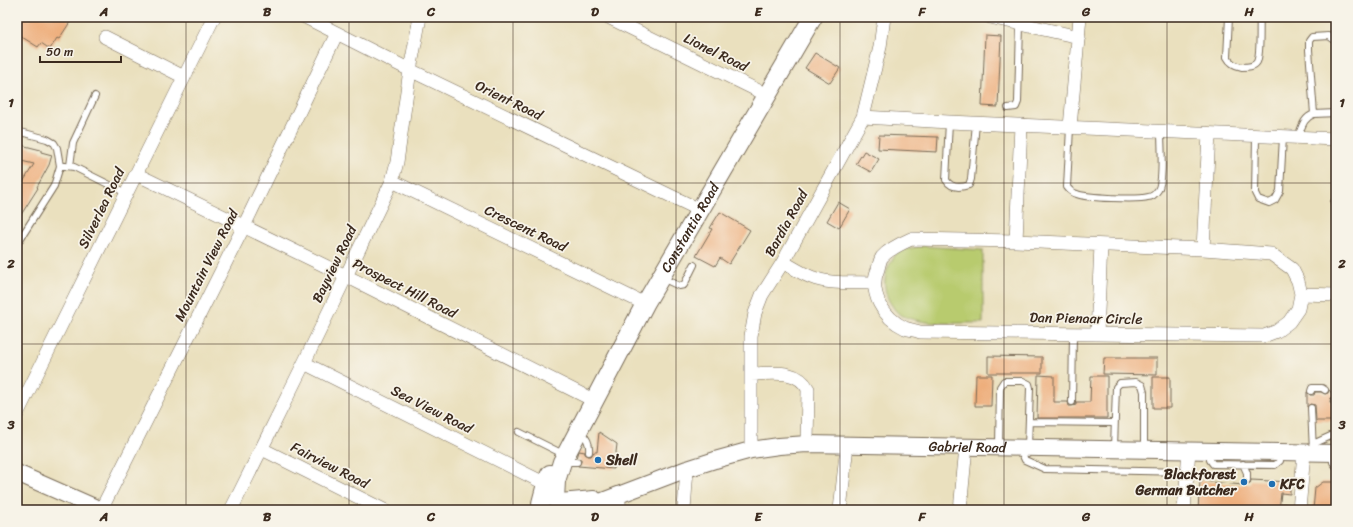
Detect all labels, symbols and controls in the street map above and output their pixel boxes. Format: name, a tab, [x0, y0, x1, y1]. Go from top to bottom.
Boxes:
text: A	[99, 0, 108, 23]
text: B	[263, 0, 272, 23]
text: C	[426, 0, 436, 23]
text: D	[591, 0, 599, 23]
text: E	[754, 0, 763, 23]
text: F	[917, 0, 926, 23]
text: G	[1081, 0, 1091, 23]
text: H	[1243, 0, 1254, 23]
street label: Lionel Road	[679, 26, 754, 80]
scale bar	[40, 38, 121, 64]
text: 50 m	[46, 41, 73, 63]
street label: Orient Road	[471, 73, 548, 128]
text: 1	[8, 91, 14, 114]
text: 1	[1339, 91, 1345, 114]
street label: Silverlea Road	[71, 162, 133, 253]
street label: Constantia Road	[654, 177, 727, 278]
street label: Bardia Road	[758, 184, 816, 261]
street label: Crescent Road	[480, 198, 573, 260]
street label: Mountain View Road	[167, 203, 246, 326]
street label: Bayview Road	[305, 220, 365, 307]
street label: Prospect Hill Road	[348, 251, 463, 326]
text: 2	[6, 252, 15, 275]
text: 2	[1337, 252, 1346, 275]
street label: Dan Pienaar Circle	[1029, 305, 1143, 332]
street label: Sea View Road	[386, 378, 479, 442]
text: 3	[6, 413, 15, 436]
text: 3	[1337, 413, 1346, 436]
street label: Gabriel Road	[928, 434, 1008, 460]
street label: Fairview Road	[286, 435, 375, 497]
place label: Shell	[605, 448, 638, 473]
marker: Shell	[593, 455, 603, 465]
place label: Blackforest German Butcher	[1135, 462, 1237, 503]
place label: KFC	[1279, 472, 1305, 497]
marker: Blackforest German Butcher	[1239, 477, 1249, 487]
marker: KFC	[1267, 479, 1277, 489]
text: A	[99, 505, 108, 527]
text: B	[263, 505, 272, 527]
text: C	[426, 505, 436, 527]
text: D	[591, 505, 599, 527]
text: E	[754, 505, 763, 527]
text: F	[917, 505, 926, 527]
text: G	[1081, 505, 1091, 527]
text: H	[1243, 505, 1254, 527]

